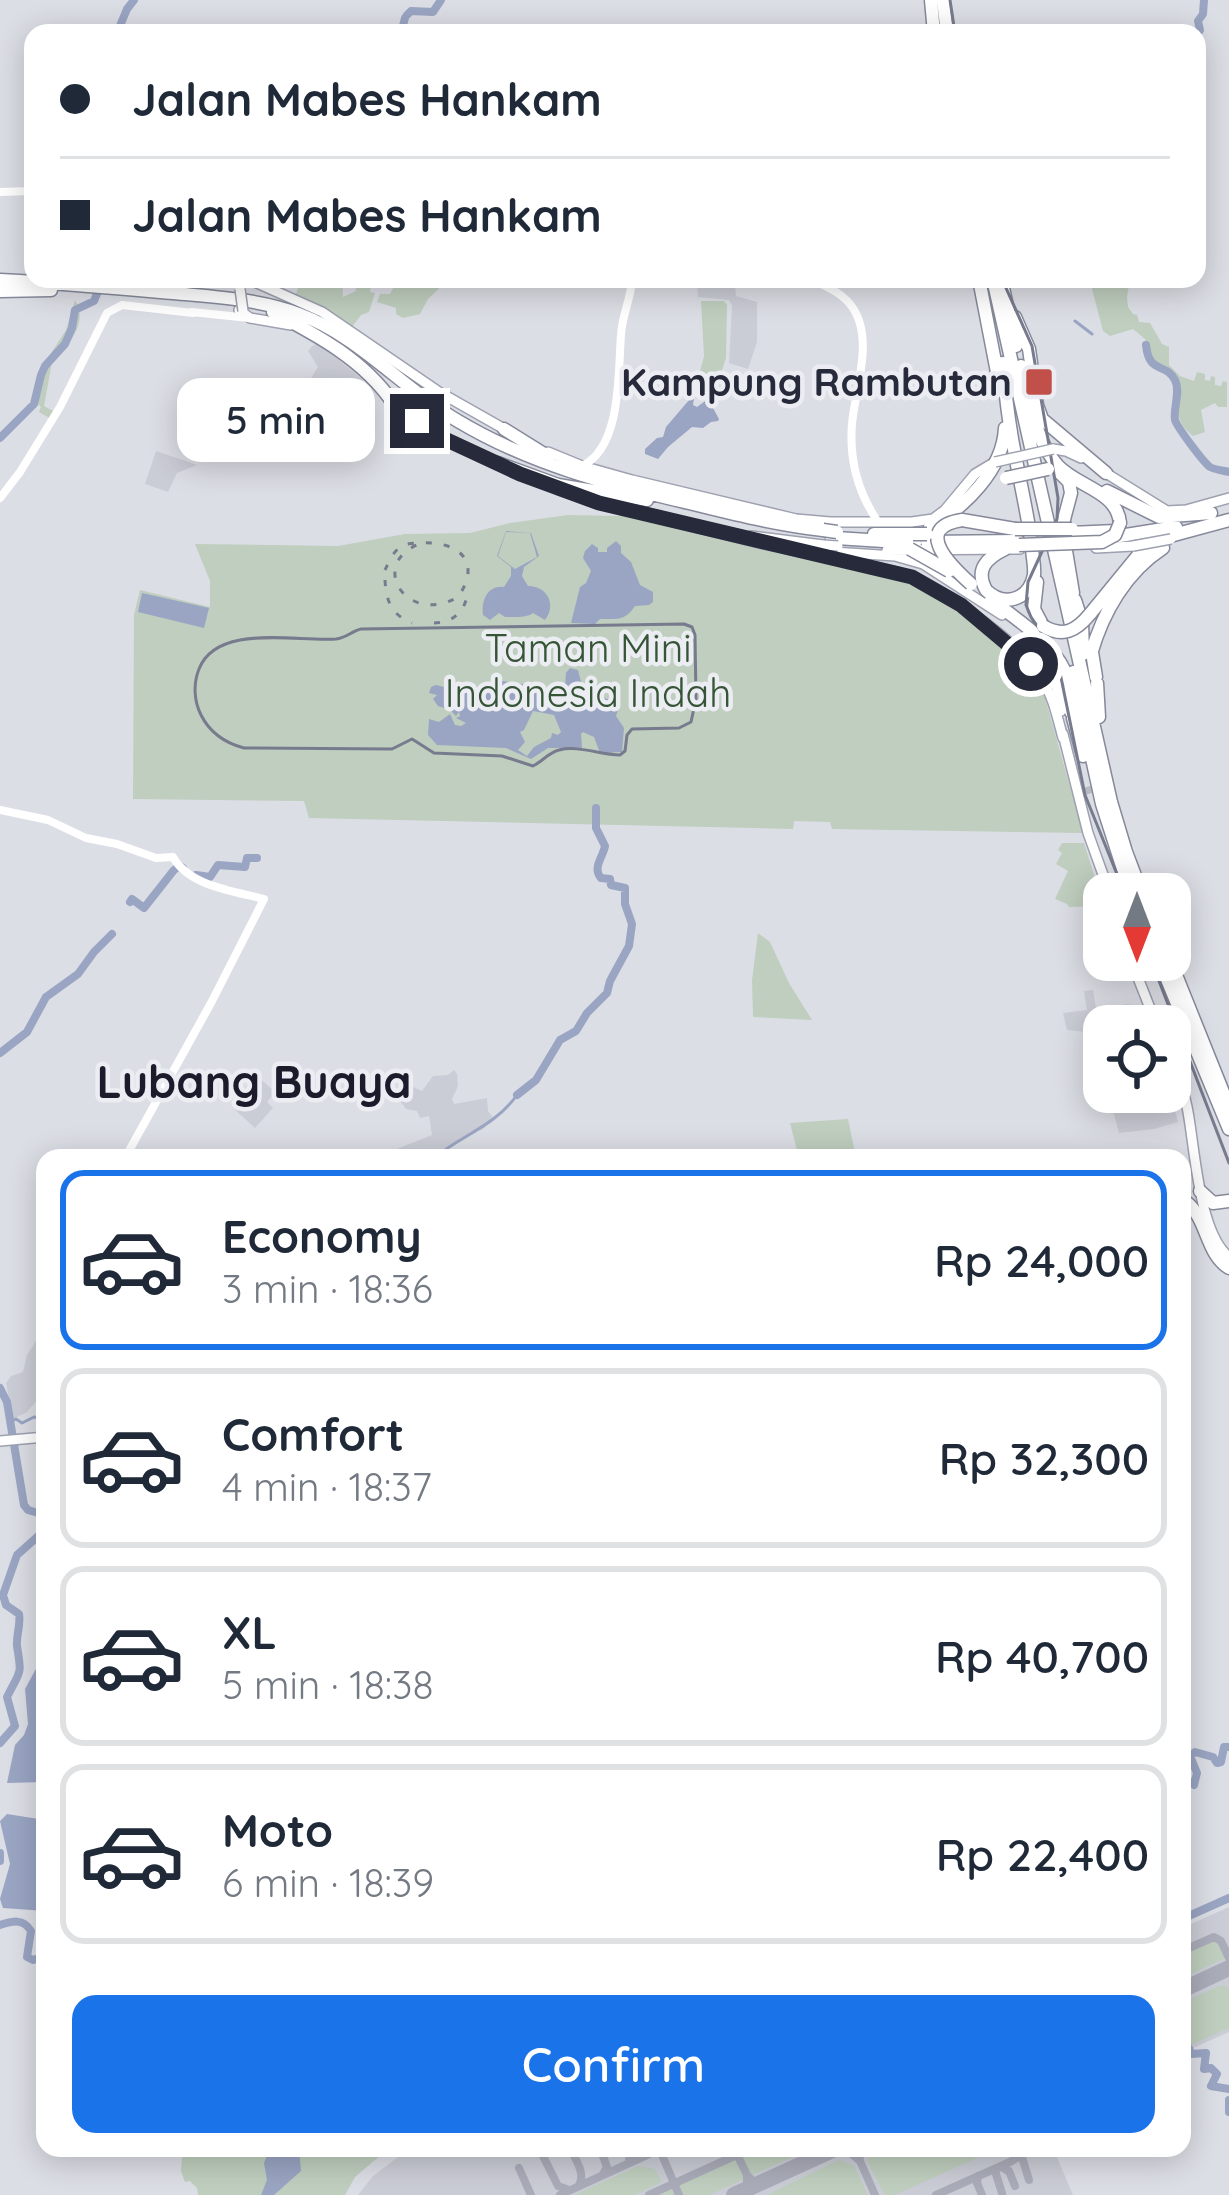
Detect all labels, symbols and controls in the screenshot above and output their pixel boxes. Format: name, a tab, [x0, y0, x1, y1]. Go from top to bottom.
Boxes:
text: Jalan Mabes Hankam	[132, 71, 602, 127]
text: Jalan Mabes Hankam	[132, 187, 602, 243]
place label: Kampung Rambutan	[621, 357, 1012, 406]
marker: Kampung Rambutan	[1023, 366, 1055, 398]
callout: 5 min	[177, 379, 375, 463]
route end	[390, 394, 444, 448]
text: 5 min	[226, 395, 326, 444]
park label: Taman Mini Indonesia Indah	[445, 623, 731, 717]
route start	[1004, 637, 1058, 691]
north arrow	[1083, 873, 1191, 981]
map controls	[1083, 873, 1191, 1113]
button: locate	[1083, 1005, 1191, 1113]
district label: Lubang Buaya	[96, 1053, 412, 1109]
icon: car	[78, 1206, 186, 1314]
text: Economy	[222, 1208, 422, 1264]
text: Rp 24,000	[934, 1232, 1149, 1288]
text: 3 min · 18:36	[222, 1264, 433, 1313]
icon: car	[78, 1404, 186, 1512]
text: Comfort	[222, 1406, 404, 1462]
text: Rp 32,300	[939, 1430, 1149, 1486]
text: 4 min · 18:37	[222, 1462, 432, 1511]
icon: car	[78, 1602, 186, 1710]
text: XL	[222, 1604, 277, 1660]
text: Rp 40,700	[935, 1628, 1149, 1684]
text: 5 min · 18:38	[222, 1660, 434, 1709]
icon: car	[78, 1800, 186, 1908]
text: Moto	[222, 1802, 333, 1858]
text: Rp 22,400	[936, 1826, 1149, 1882]
text: 6 min · 18:39	[222, 1858, 434, 1907]
button: Confirm	[72, 1995, 1155, 2133]

